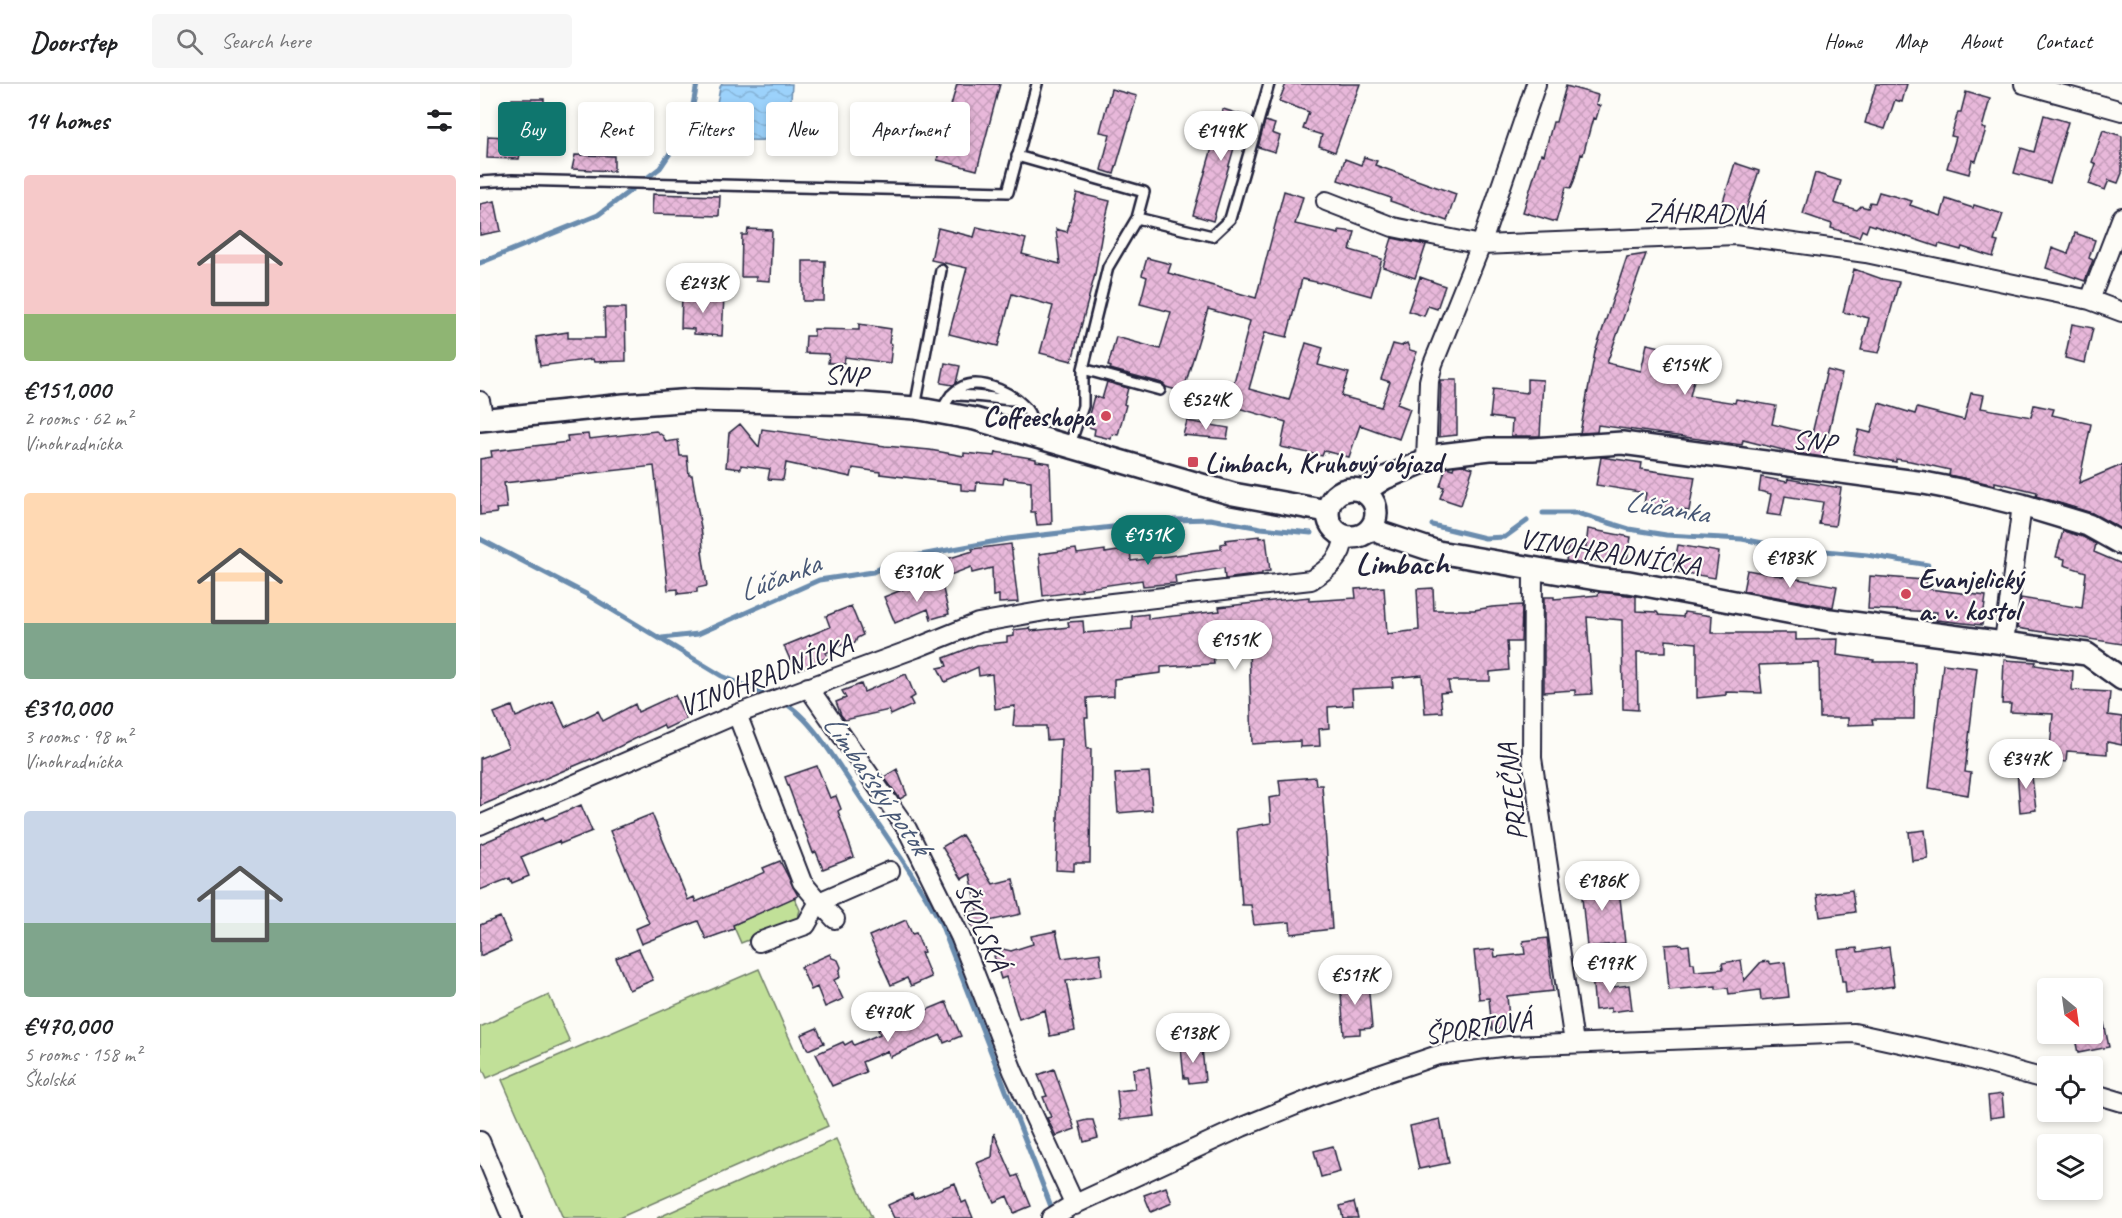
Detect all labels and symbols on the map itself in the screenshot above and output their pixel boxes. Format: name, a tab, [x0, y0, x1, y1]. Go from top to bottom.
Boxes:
pin: €149K	[1179, 111, 1263, 162]
street label: ZÁHRADNÁ	[1644, 194, 1768, 232]
pin: €243K	[661, 263, 745, 314]
pin: €154K	[1643, 345, 1727, 396]
street label: SNP	[824, 356, 872, 394]
pin: €524K	[1164, 380, 1248, 431]
place label: Coffeeshopa	[983, 399, 1097, 434]
marker: Coffeeshopa	[1099, 409, 1113, 423]
street label: SNP	[1790, 421, 1841, 462]
place label: Limbach, Kruhový objazd	[1205, 445, 1447, 480]
marker: Limbach, Kruhový objazd	[1186, 455, 1200, 469]
water label: Lúčanka	[1622, 482, 1714, 533]
pin: €151K	[1106, 515, 1190, 566]
street label: VINOHRADNÍCKA	[1517, 520, 1705, 584]
pin: €183K	[1748, 538, 1832, 589]
water label: Lúčanka	[733, 543, 828, 610]
district label: Limbach	[1355, 543, 1450, 584]
pin: €310K	[875, 552, 959, 603]
place label: Evanjelický a. v. kostol	[1918, 561, 2026, 628]
marker: Evanjelický a. v. kostol	[1899, 587, 1913, 601]
pin: €151K	[1193, 620, 1277, 671]
street label: VINOHRADNÍCKA	[675, 625, 859, 724]
water label: Limbašský potok	[815, 706, 943, 867]
pin: €347K	[1984, 739, 2068, 790]
street label: PRIEČNA	[1489, 740, 1535, 842]
pin: €186K	[1560, 861, 1644, 912]
street label: ŠKOLSKÁ	[947, 876, 1019, 979]
pin: €197K	[1568, 943, 1652, 994]
pin: €517K	[1313, 955, 1397, 1006]
north arrow	[2037, 978, 2103, 1044]
pin: €470K	[846, 992, 930, 1043]
street label: ŠPORTOVÁ	[1422, 1002, 1538, 1052]
pin: €138K	[1151, 1013, 1235, 1064]

